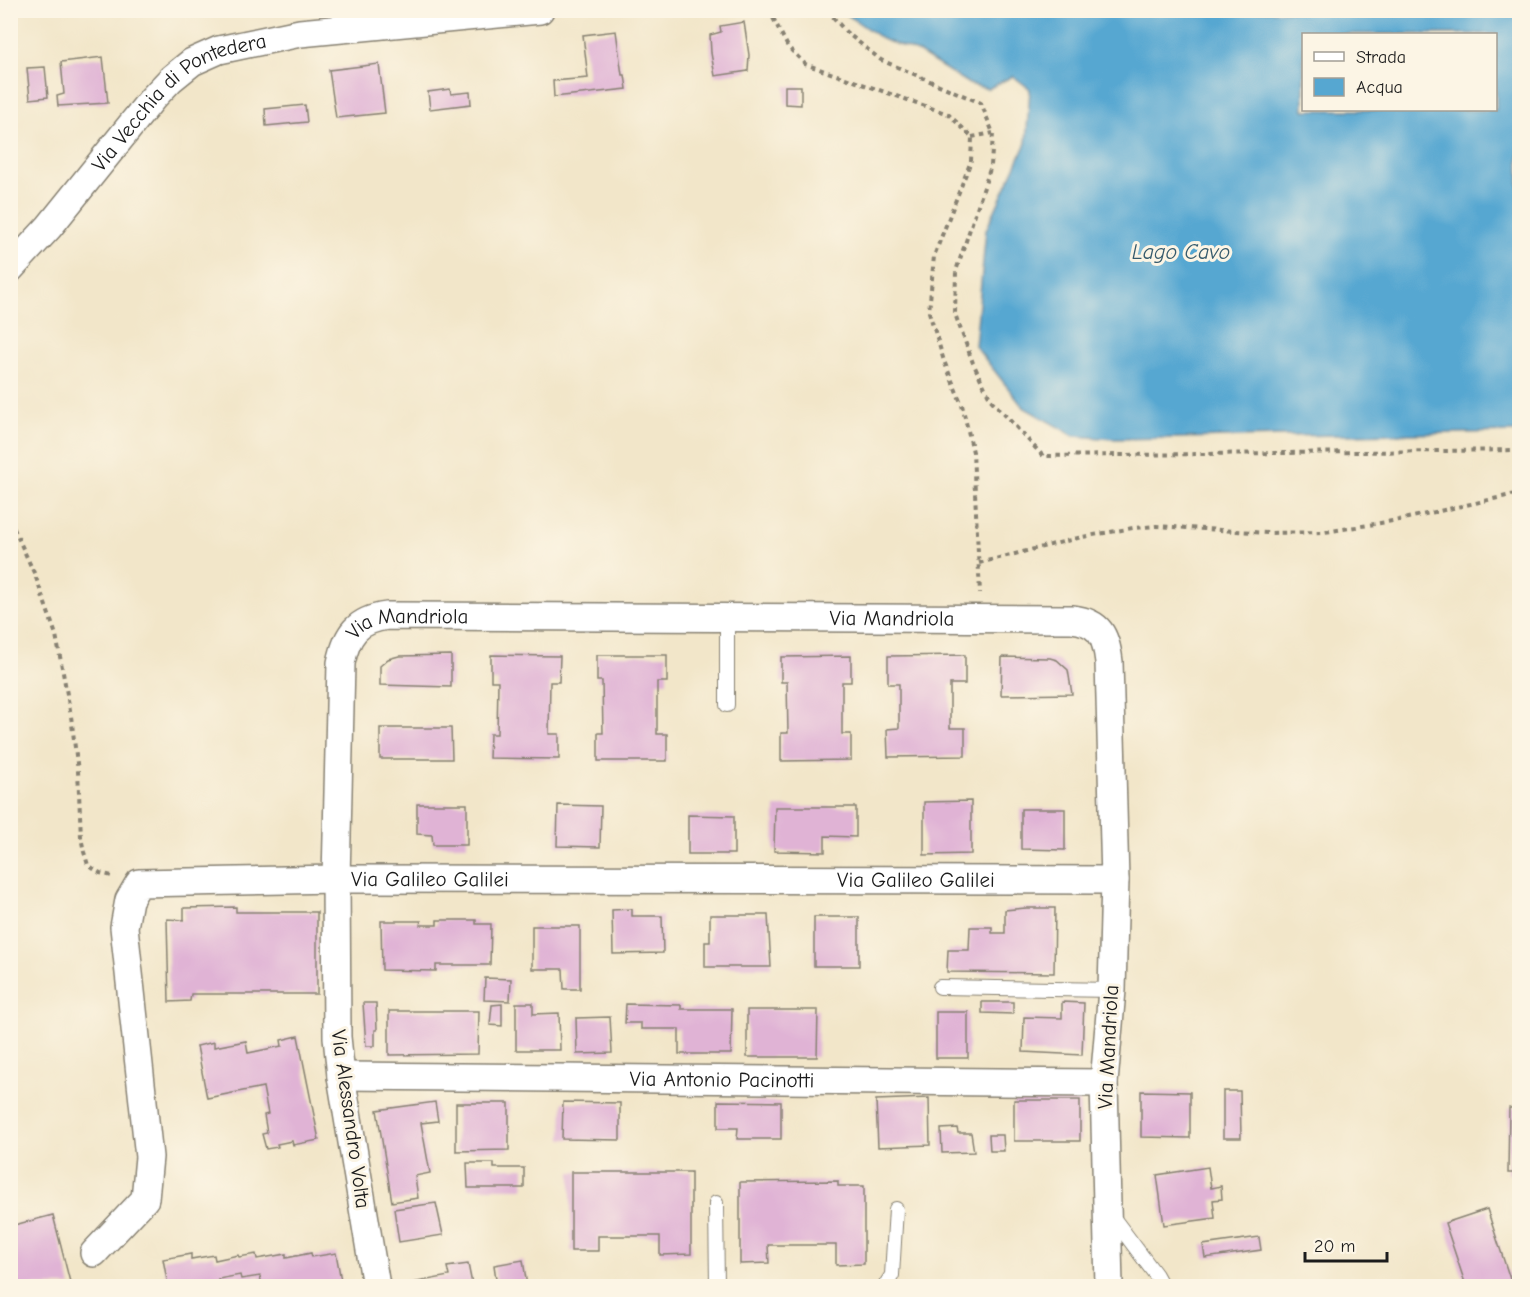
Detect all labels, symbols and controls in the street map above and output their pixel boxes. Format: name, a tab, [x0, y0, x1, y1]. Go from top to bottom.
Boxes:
street label: Via Vecchia di Pontedera	[87, 28, 268, 176]
legend	[1302, 33, 1497, 111]
text: Strada	[1356, 47, 1406, 68]
text: Acqua	[1356, 77, 1403, 98]
water label: Lago Cavo	[1132, 239, 1230, 265]
street label: Via Mandriola	[341, 603, 468, 644]
street label: Via Mandriola	[830, 606, 954, 630]
street label: Via Galileo Galilei	[351, 867, 509, 891]
street label: Via Galileo Galilei	[837, 868, 995, 892]
street label: Via Mandriola	[1093, 984, 1123, 1110]
street label: Via Alessandro Volta	[327, 1028, 375, 1210]
street label: Via Antonio Pacinotti	[629, 1067, 814, 1092]
scale bar	[1305, 1225, 1388, 1263]
text: 20 m	[1314, 1236, 1355, 1257]

